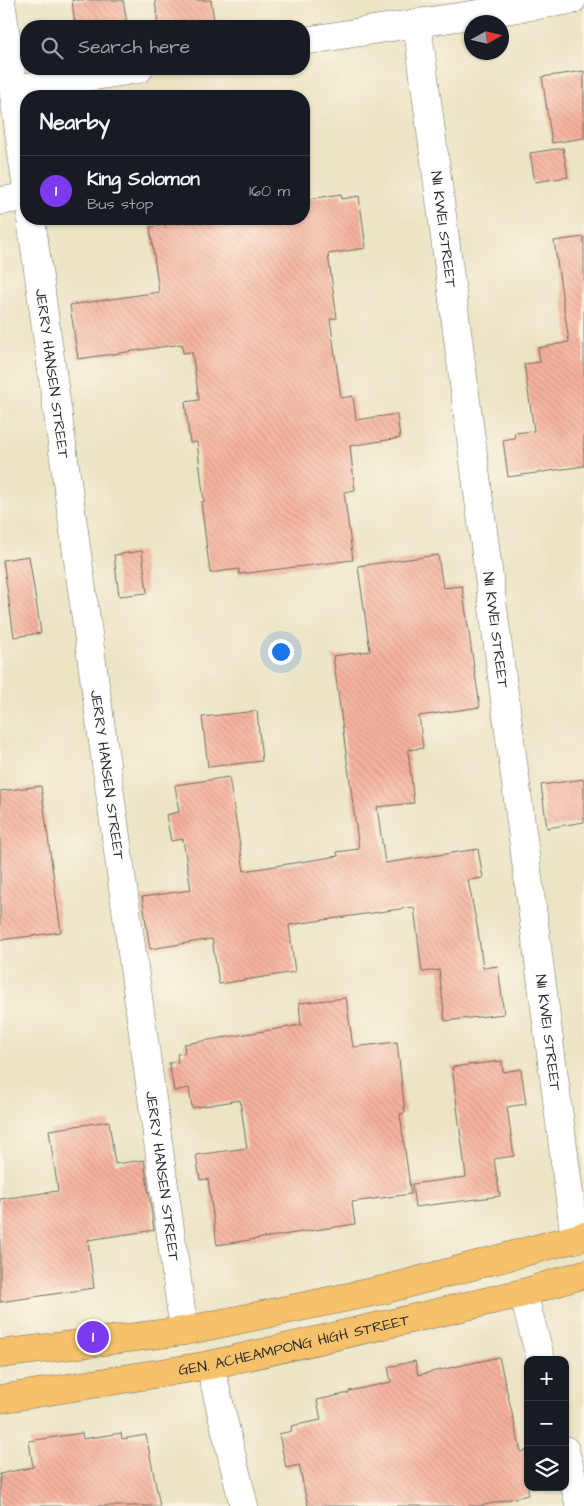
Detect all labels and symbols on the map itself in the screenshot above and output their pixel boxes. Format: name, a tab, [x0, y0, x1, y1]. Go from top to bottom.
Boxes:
north arrow	[464, 15, 509, 60]
street label: NII KWEI STREET	[426, 170, 462, 289]
street label: JERRY HANSEN STREET	[30, 287, 74, 460]
street label: NII KWEI STREET	[478, 570, 514, 690]
your location	[268, 639, 294, 665]
street label: JERRY HANSEN STREET	[85, 689, 130, 862]
street label: NII KWEI STREET	[530, 973, 566, 1093]
street label: JERRY HANSEN STREET	[141, 1090, 185, 1263]
street label: GEN. ACHEAMPONG HIGH STREET	[177, 1309, 412, 1380]
pin: 1	[77, 1318, 109, 1356]

